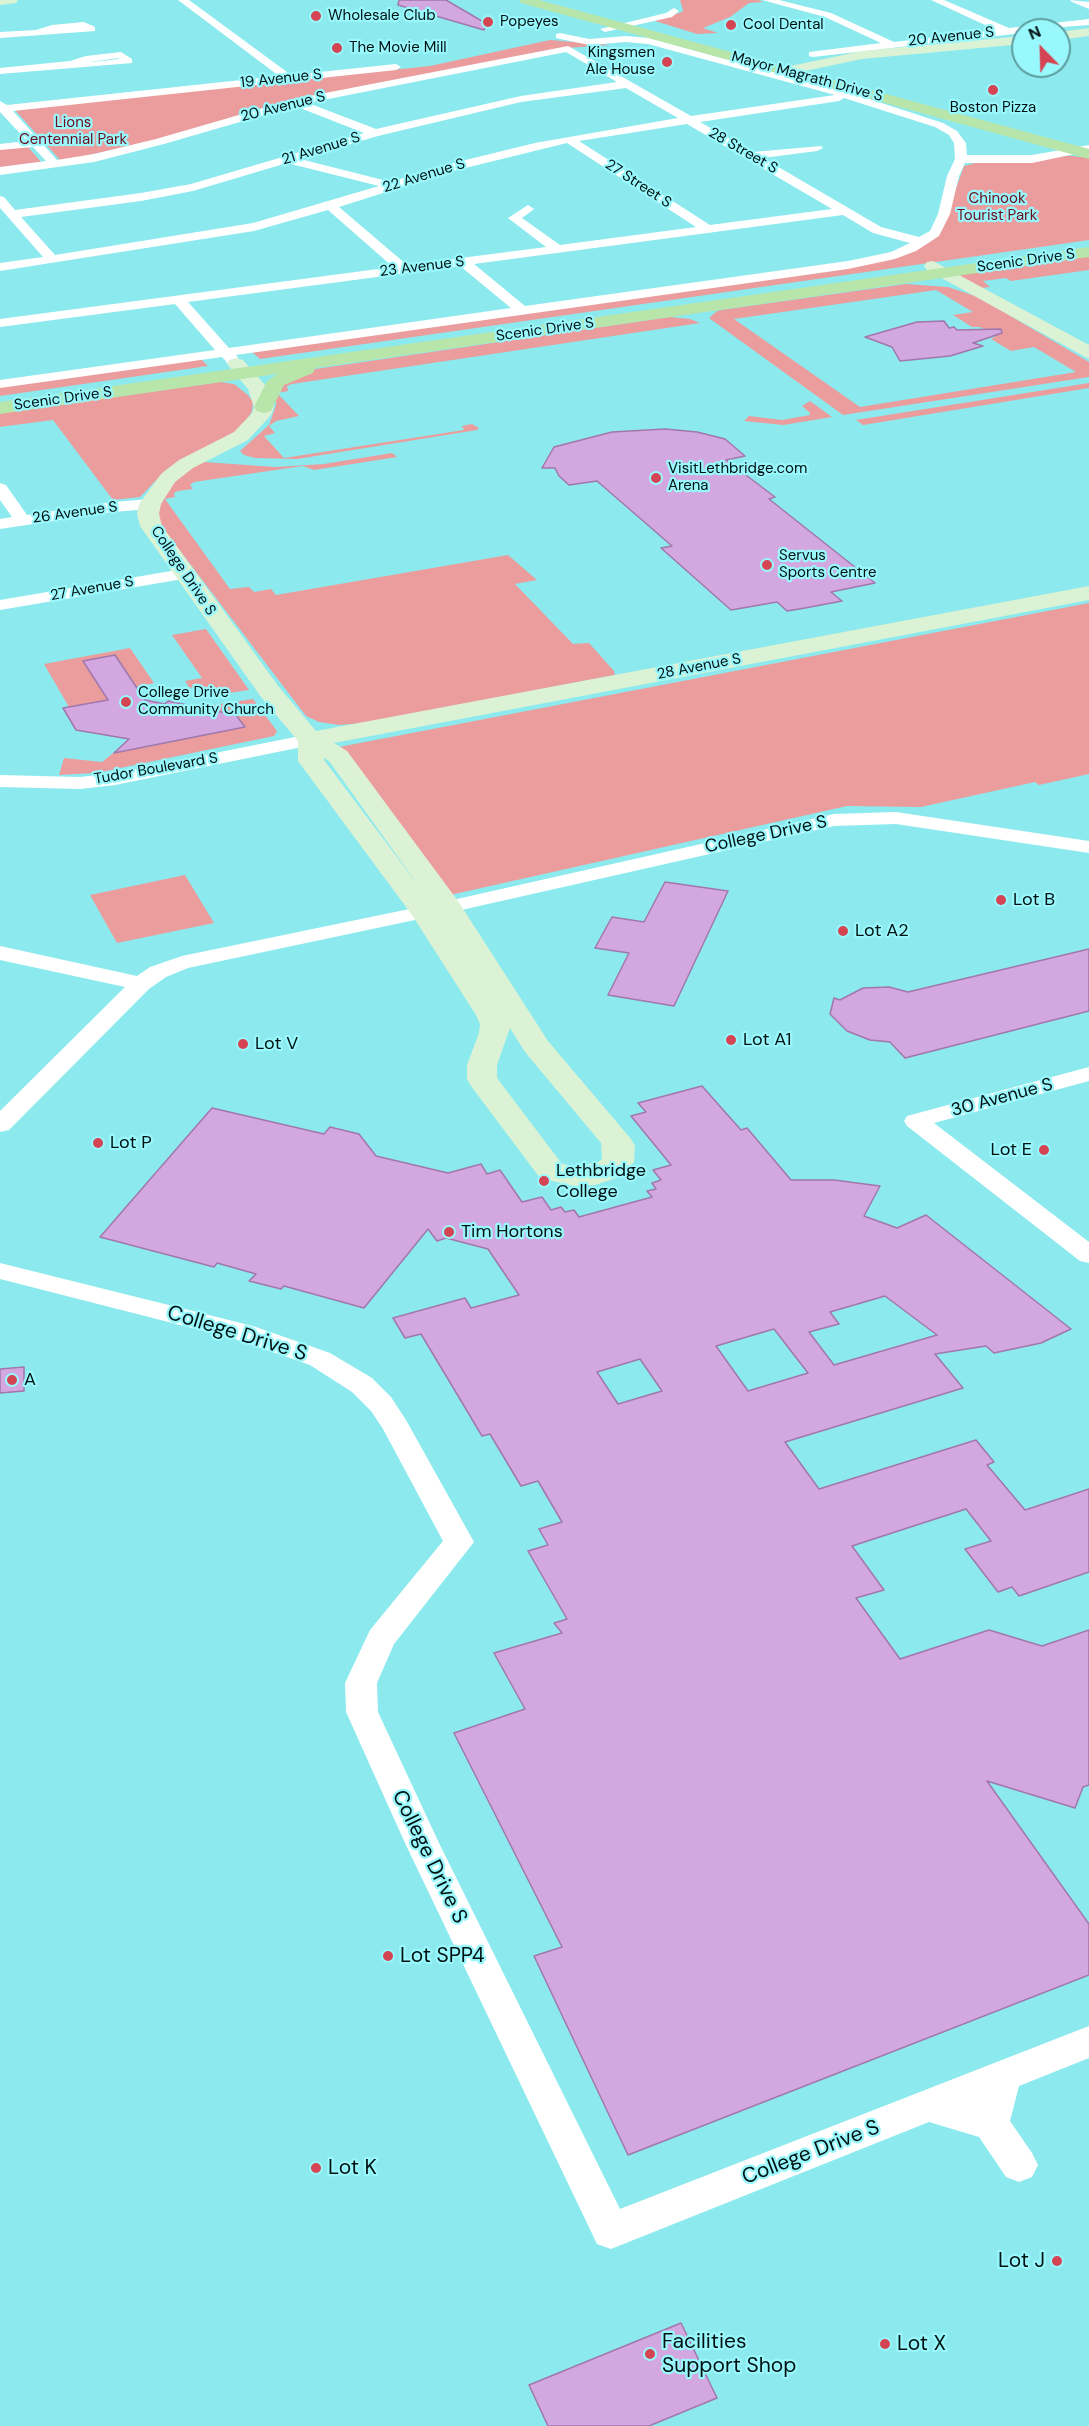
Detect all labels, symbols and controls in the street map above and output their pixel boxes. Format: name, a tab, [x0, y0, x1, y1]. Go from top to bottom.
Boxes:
place label: Wholesale Club	[328, 7, 436, 25]
marker: Wholesale Club	[309, 9, 323, 23]
place label: Popeyes	[500, 13, 558, 31]
marker: Popeyes	[481, 15, 495, 29]
place label: Cool Dental	[743, 16, 824, 34]
marker: Cool Dental	[724, 18, 738, 32]
north arrow	[1011, 18, 1071, 78]
text: N	[1025, 21, 1044, 45]
street label: 20 Avenue S	[907, 24, 995, 50]
place label: The Movie Mill	[349, 39, 447, 57]
marker: The Movie Mill	[330, 41, 344, 55]
place label: Kingsmen Ale House	[585, 44, 655, 79]
street label: Mayor Magrath Drive S	[729, 48, 885, 106]
marker: Kingsmen Ale House	[660, 55, 674, 69]
street label: 19 Avenue S	[239, 66, 323, 92]
marker: Boston Pizza	[986, 83, 1000, 97]
street label: 20 Avenue S	[239, 88, 327, 126]
place label: Boston Pizza	[950, 99, 1036, 117]
park label: Lions Centennial Park	[19, 114, 127, 149]
street label: 28 Street S	[705, 124, 781, 178]
street label: 21 Avenue S	[280, 129, 362, 169]
street label: 22 Avenue S	[381, 155, 467, 197]
street label: 27 Street S	[601, 156, 675, 212]
park label: Chinook Tourist Park	[957, 190, 1037, 225]
street label: Scenic Drive S	[976, 245, 1076, 277]
street label: 23 Avenue S	[379, 253, 465, 281]
street label: Scenic Drive S	[495, 314, 595, 346]
street label: Scenic Drive S	[13, 383, 113, 415]
place label: VisitLethbridge.com Arena	[668, 460, 807, 495]
marker: VisitLethbridge.com Arena	[649, 471, 663, 485]
street label: 26 Avenue S	[31, 498, 119, 528]
street label: College Drive S	[147, 523, 219, 619]
place label: Servus Sports Centre	[779, 547, 876, 582]
marker: Servus Sports Centre	[760, 558, 774, 572]
street label: 27 Avenue S	[49, 573, 135, 605]
street label: 28 Avenue S	[655, 650, 743, 684]
place label: College Drive Community Church	[138, 684, 274, 719]
marker: College Drive Community Church	[119, 695, 133, 709]
street label: Tudor Boulevard S	[93, 749, 219, 789]
street label: College Drive S	[703, 812, 829, 858]
place label: Lot B	[1013, 889, 1055, 911]
marker: Lot B	[994, 893, 1008, 907]
place label: Lot A2	[855, 920, 909, 942]
marker: Lot A2	[836, 924, 850, 938]
place label: Lot A1	[743, 1029, 791, 1051]
place label: Lot V	[255, 1033, 298, 1055]
marker: Lot A1	[724, 1033, 738, 1047]
marker: Lot V	[236, 1037, 250, 1051]
street label: 30 Avenue S	[949, 1074, 1055, 1122]
place label: Lot P	[110, 1132, 152, 1154]
marker: Lot P	[91, 1136, 105, 1150]
place label: Lot E	[991, 1139, 1032, 1161]
marker: Lot E	[1037, 1143, 1051, 1157]
place label: Lethbridge College	[556, 1160, 646, 1202]
marker: Lethbridge College	[537, 1174, 551, 1188]
place label: Tim Hortons	[461, 1221, 563, 1243]
marker: Tim Hortons	[442, 1225, 456, 1239]
street label: College Drive S	[164, 1301, 310, 1367]
place label: A	[24, 1369, 36, 1391]
marker: A	[5, 1373, 19, 1387]
street label: College Drive S	[386, 1786, 472, 1928]
place label: Lot SPP4	[400, 1943, 485, 1969]
marker: Lot SPP4	[381, 1949, 395, 1963]
street label: College Drive S	[739, 2115, 883, 2191]
place label: Lot K	[328, 2155, 377, 2181]
marker: Lot K	[309, 2161, 323, 2175]
place label: Lot J	[998, 2248, 1045, 2274]
marker: Lot J	[1050, 2254, 1064, 2268]
place label: Facilities Support Shop	[662, 2329, 796, 2379]
place label: Lot X	[897, 2331, 946, 2357]
marker: Lot X	[878, 2337, 892, 2351]
marker: Facilities Support Shop	[643, 2347, 657, 2361]

